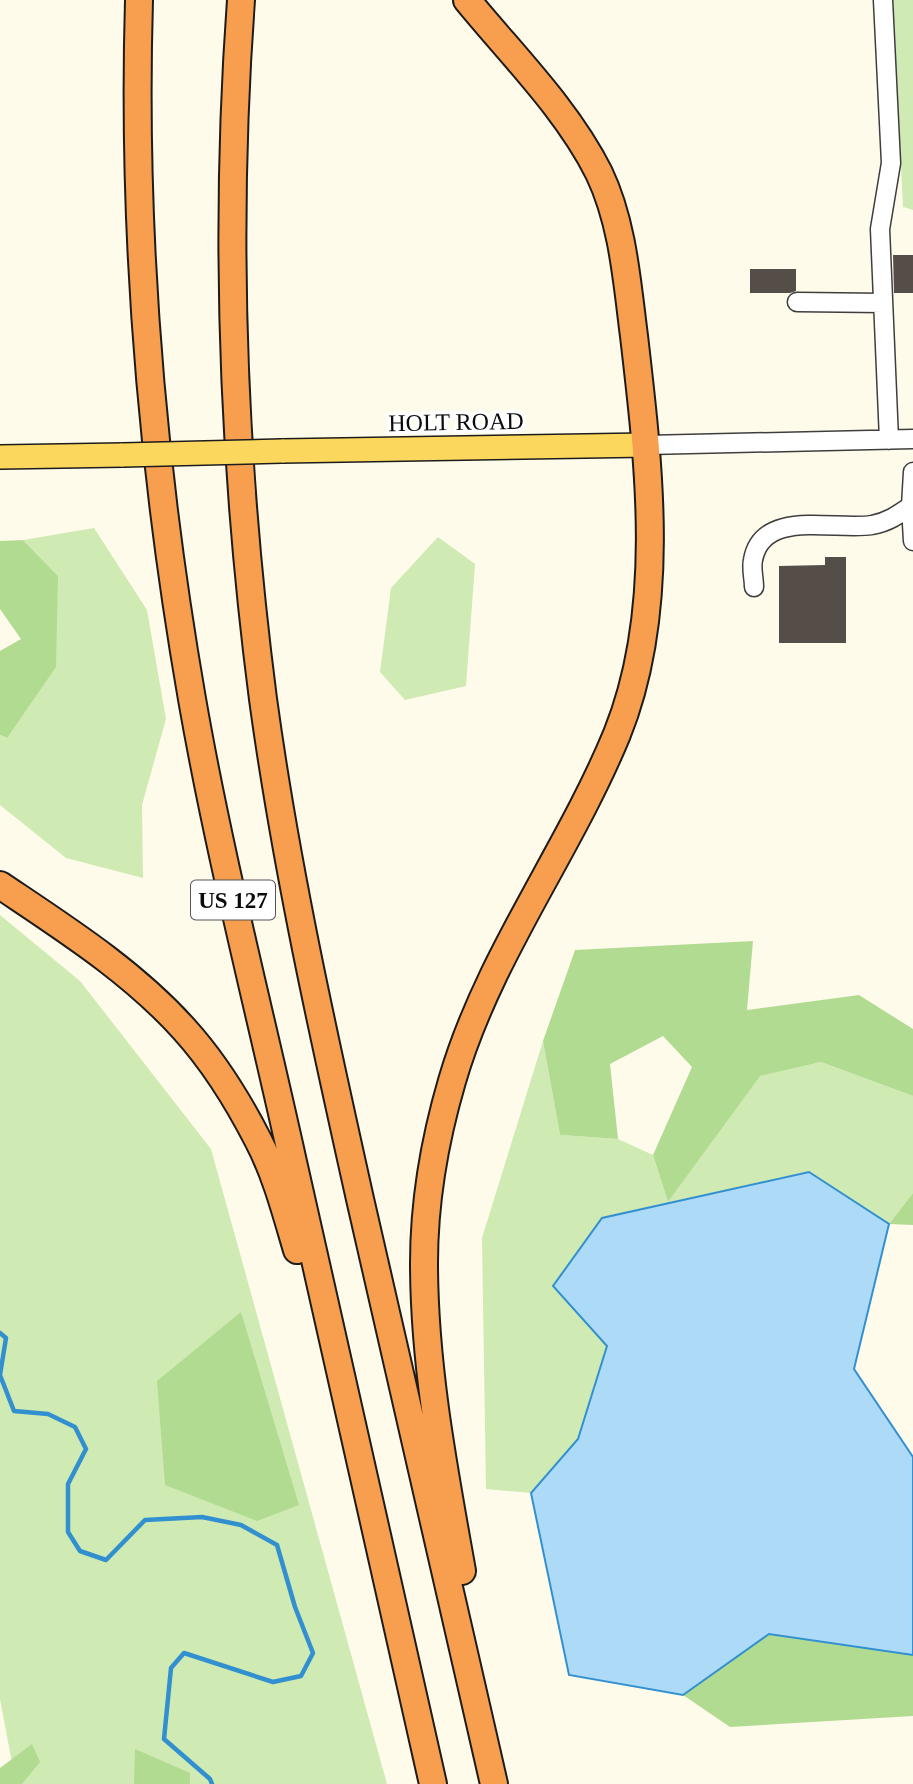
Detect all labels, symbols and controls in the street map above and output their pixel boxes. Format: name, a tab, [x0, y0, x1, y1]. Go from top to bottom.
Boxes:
street label: HOLT ROAD	[388, 408, 524, 436]
road number: US 127	[191, 880, 275, 920]

